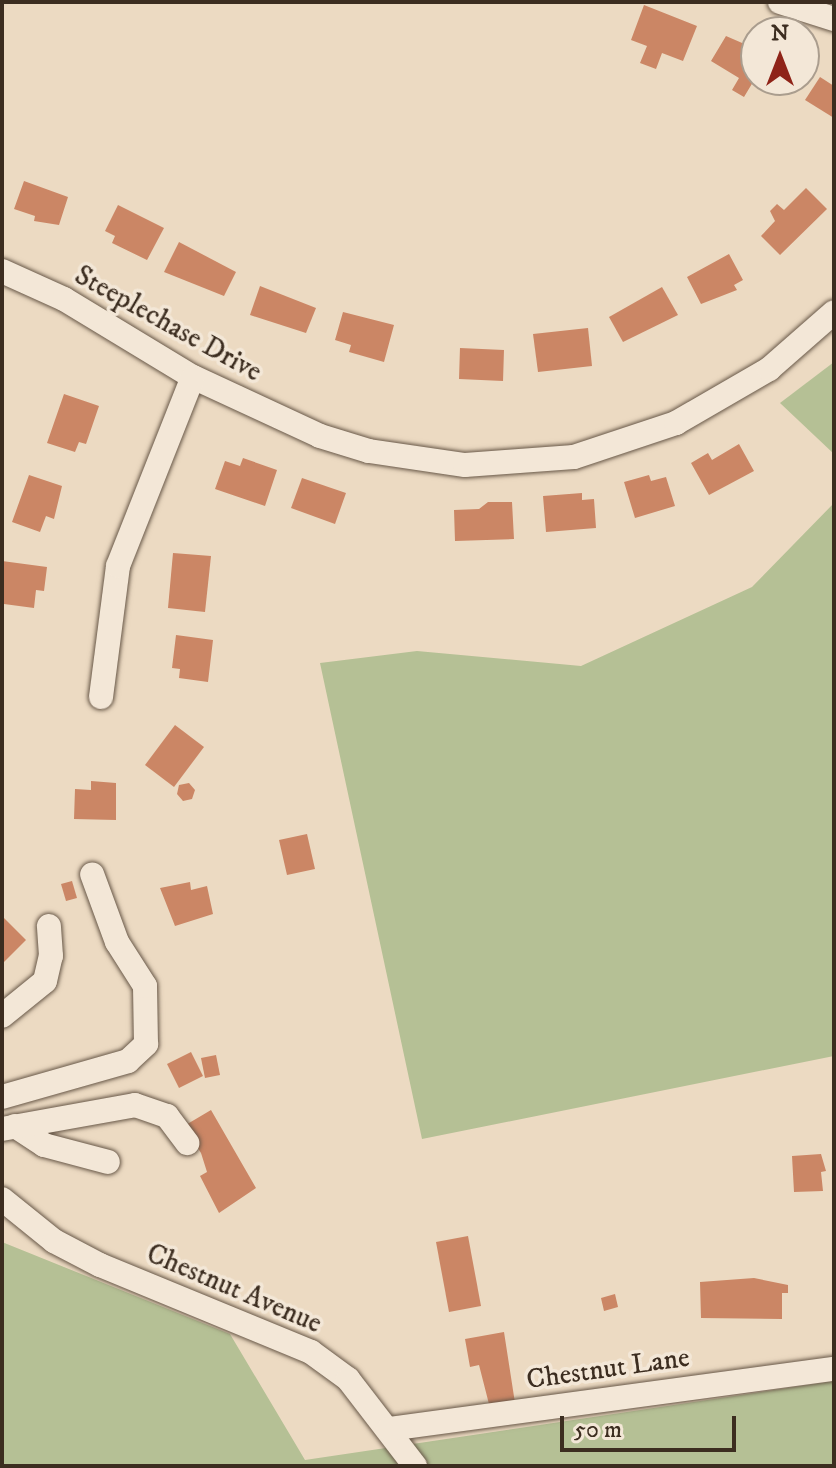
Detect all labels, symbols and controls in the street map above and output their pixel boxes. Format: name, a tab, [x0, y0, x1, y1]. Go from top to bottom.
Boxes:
north arrow	[740, 16, 820, 96]
text: N	[771, 20, 789, 47]
street label: Steeplechase Drive	[69, 259, 267, 389]
street label: Chestnut Avenue	[141, 1237, 327, 1341]
street label: Chestnut Lane	[524, 1341, 692, 1397]
scale bar	[564, 1400, 740, 1450]
text: 50 m	[574, 1415, 622, 1445]

